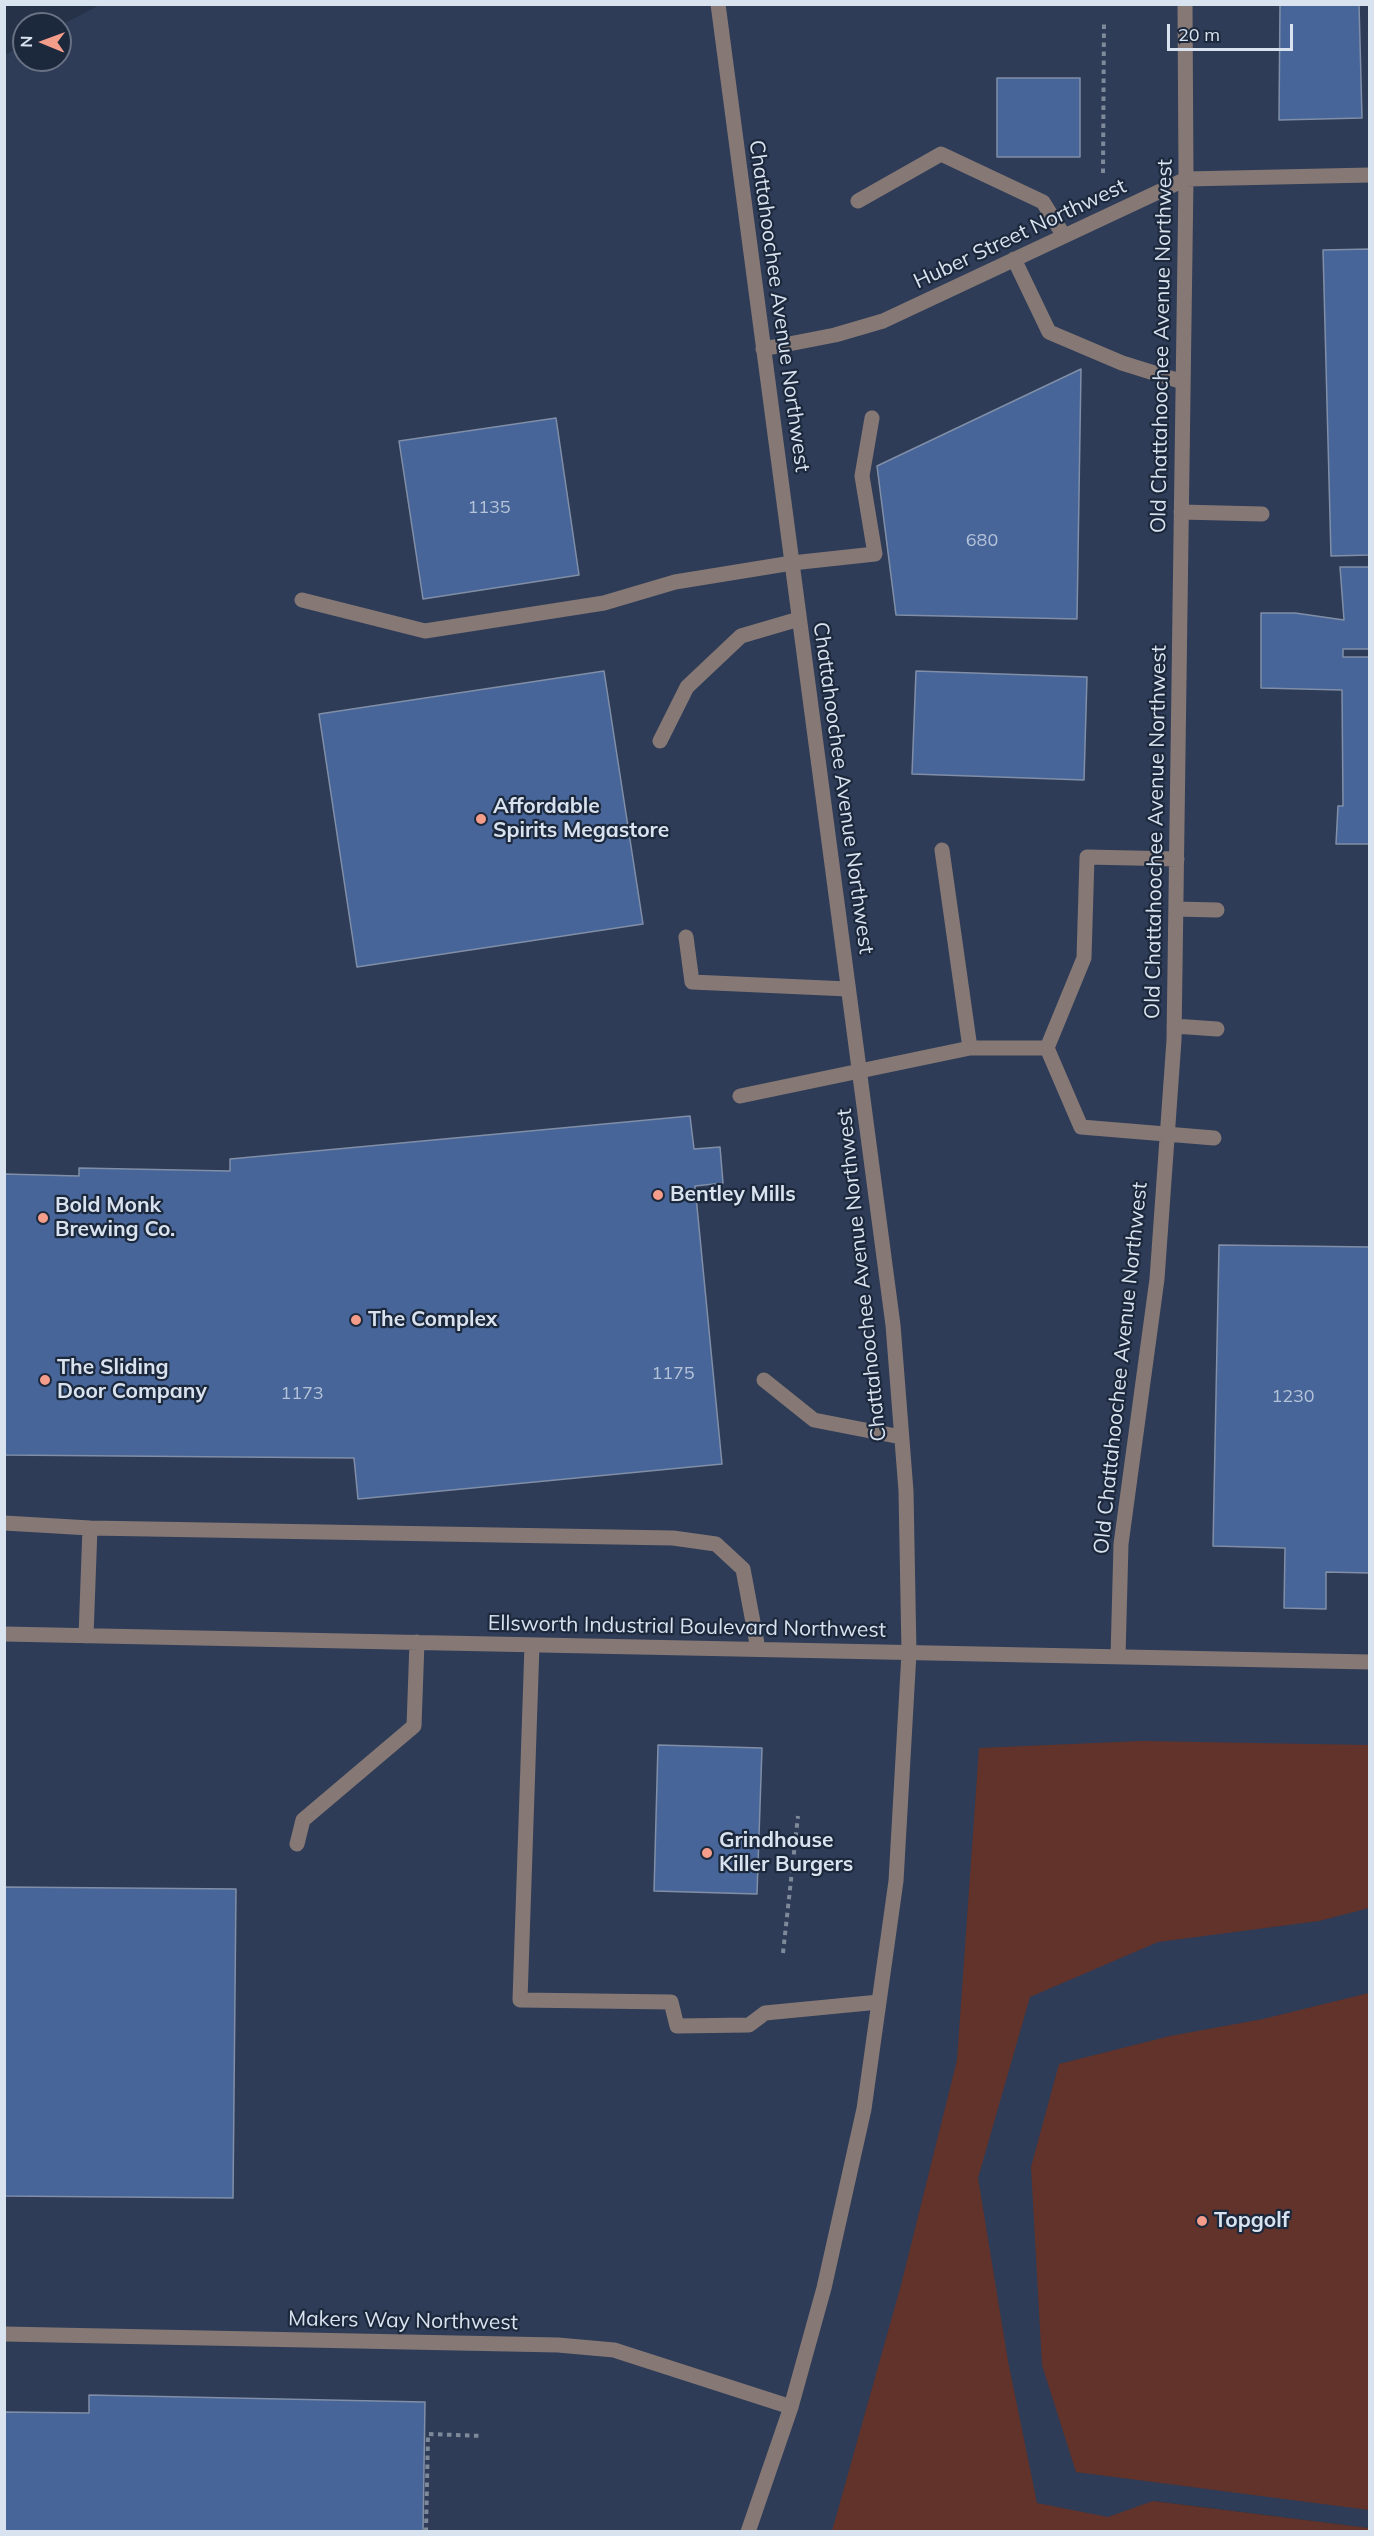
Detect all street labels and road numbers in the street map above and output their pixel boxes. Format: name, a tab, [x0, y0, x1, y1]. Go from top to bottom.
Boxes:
street label: Chattahoochee Avenue Northwest	[743, 138, 815, 474]
street label: Old Chattahoochee Avenue Northwest	[1146, 159, 1178, 533]
street label: Huber Street Northwest	[910, 174, 1130, 294]
street label: Chattahoochee Avenue Northwest	[807, 620, 879, 956]
street label: Old Chattahoochee Avenue Northwest	[1140, 645, 1172, 1019]
street label: Chattahoochee Avenue Northwest	[832, 1107, 892, 1443]
street label: Old Chattahoochee Avenue Northwest	[1089, 1181, 1153, 1555]
street label: Ellsworth Industrial Boulevard Northwest	[488, 1611, 886, 1643]
street label: Makers Way Northwest	[288, 2306, 518, 2336]

